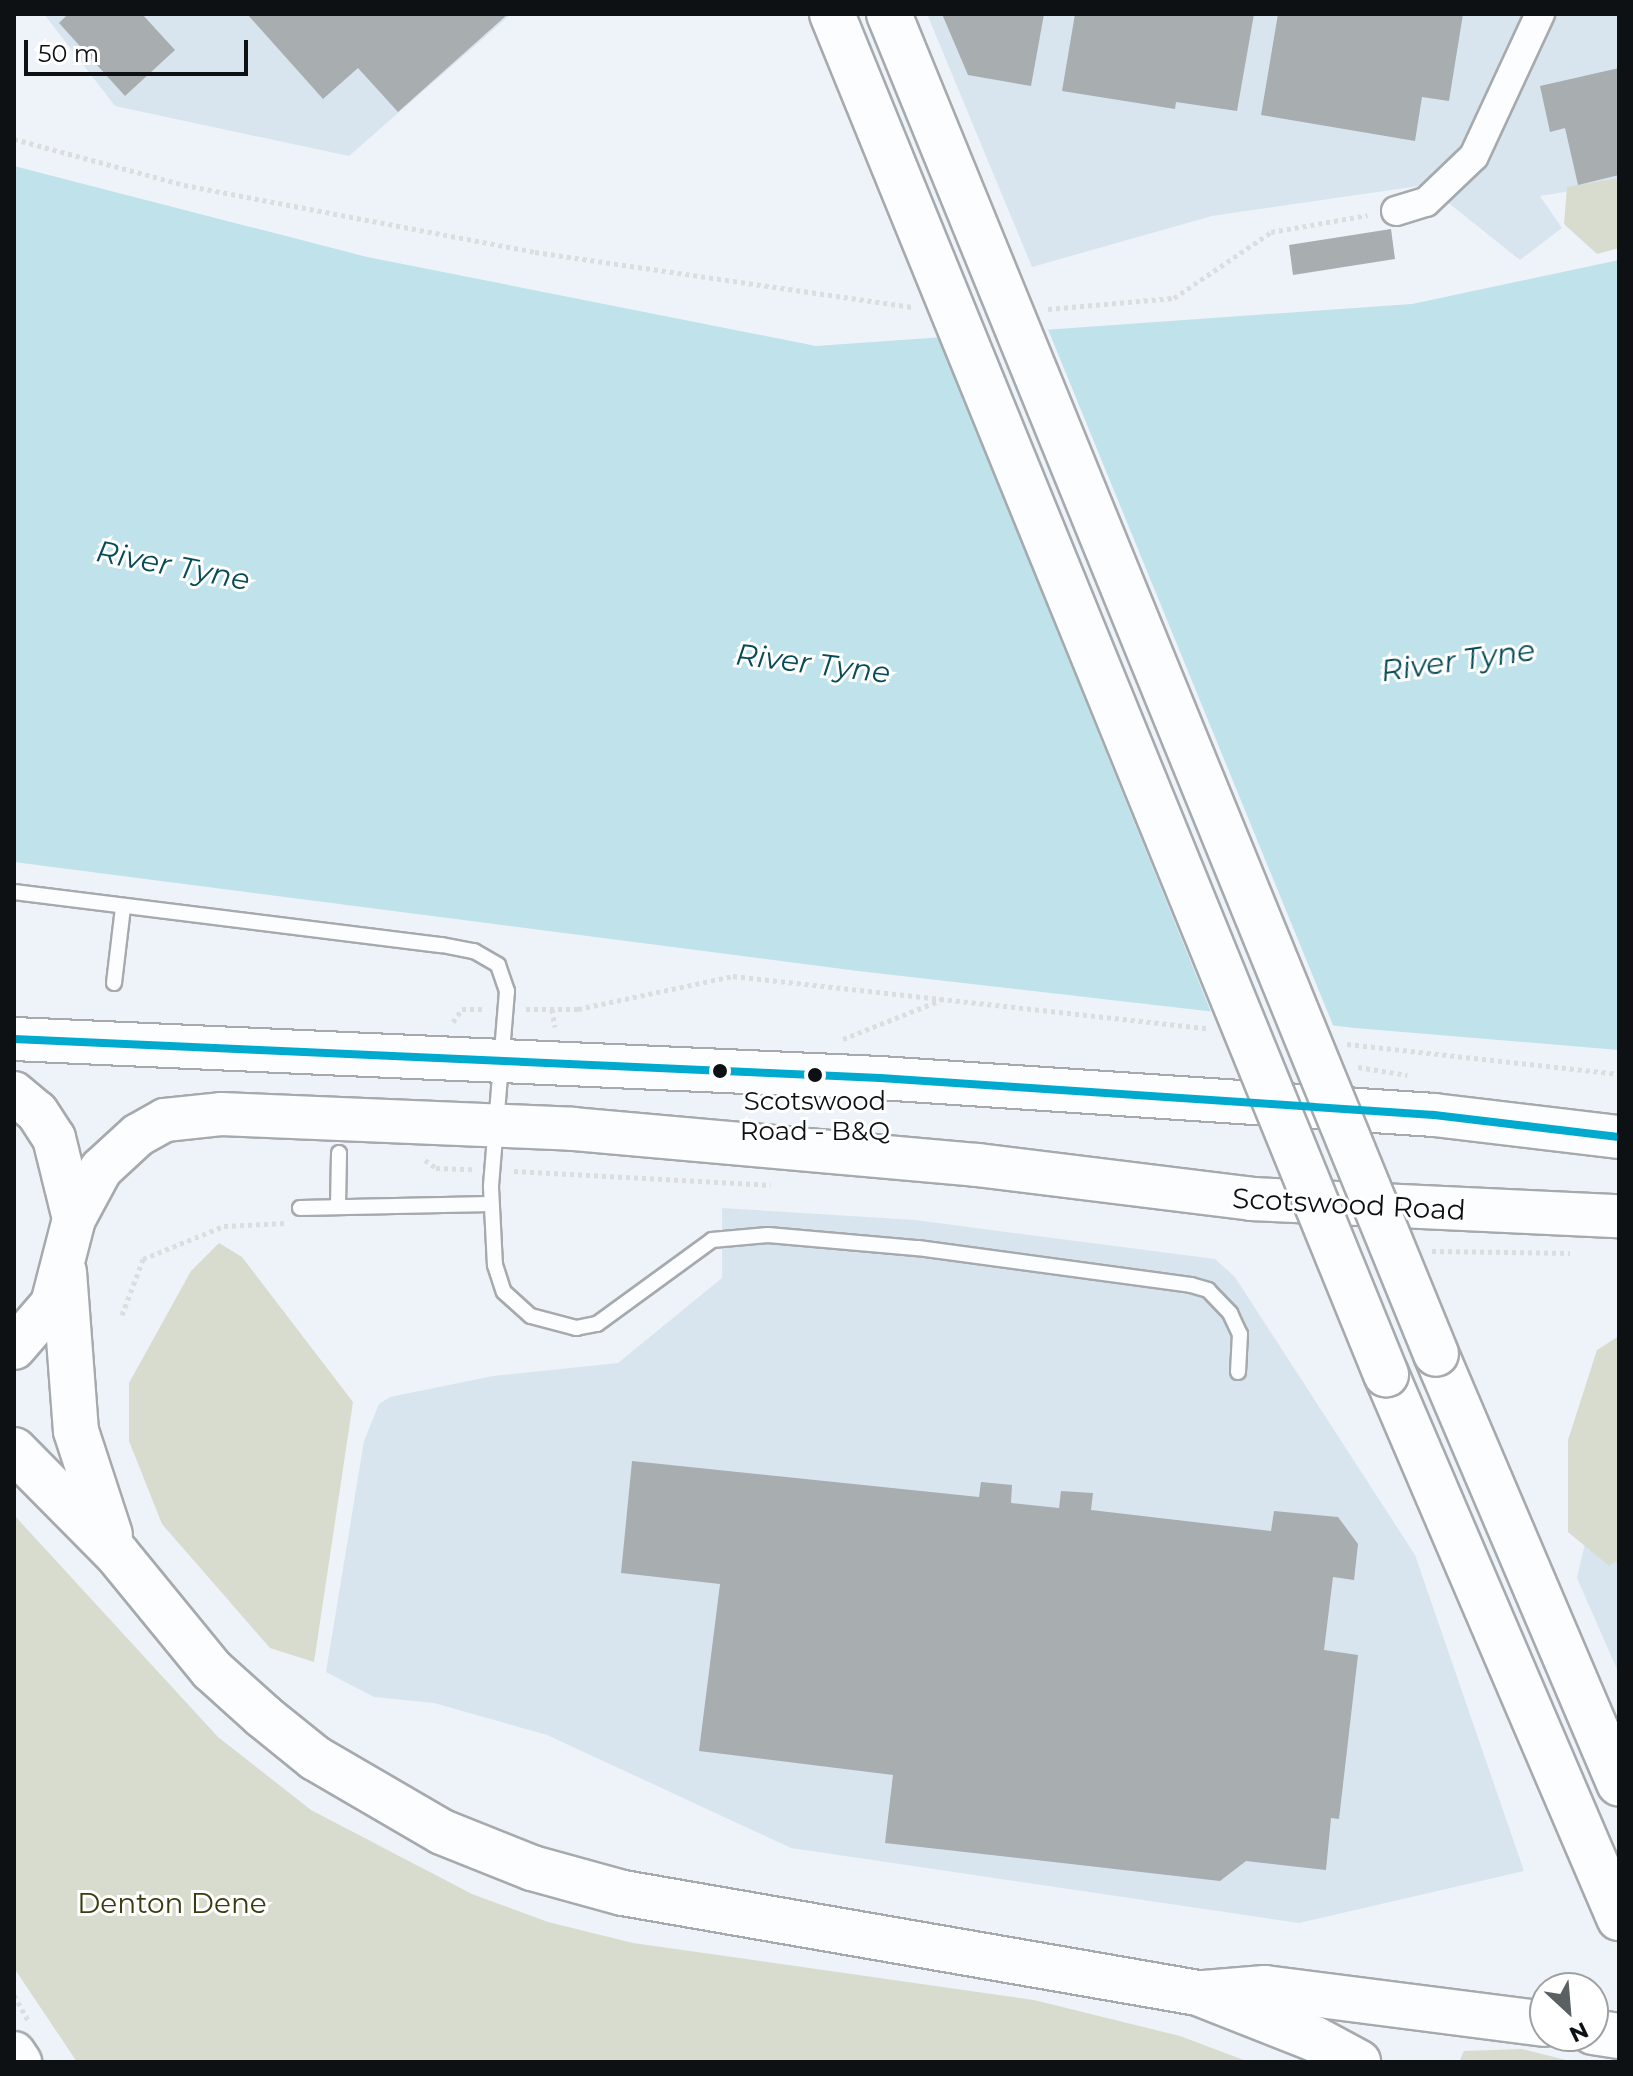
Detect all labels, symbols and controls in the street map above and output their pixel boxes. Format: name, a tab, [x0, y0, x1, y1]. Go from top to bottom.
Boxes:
scale bar	[28, 24, 252, 74]
text: 50 m	[38, 39, 99, 68]
water label: River Tyne	[93, 533, 253, 599]
water label: River Tyne	[1379, 632, 1537, 690]
water label: River Tyne	[734, 637, 892, 691]
unlabelled marker	[712, 1063, 728, 1079]
marker: Scotswood Road - B&Q	[807, 1067, 823, 1083]
place label: Scotswood Road - B&Q	[740, 1086, 890, 1148]
street label: Scotswood Road	[1231, 1181, 1467, 1227]
park label: Denton Dene	[77, 1886, 267, 1920]
north arrow	[1529, 1972, 1609, 2052]
text: N	[1565, 2016, 1593, 2048]

